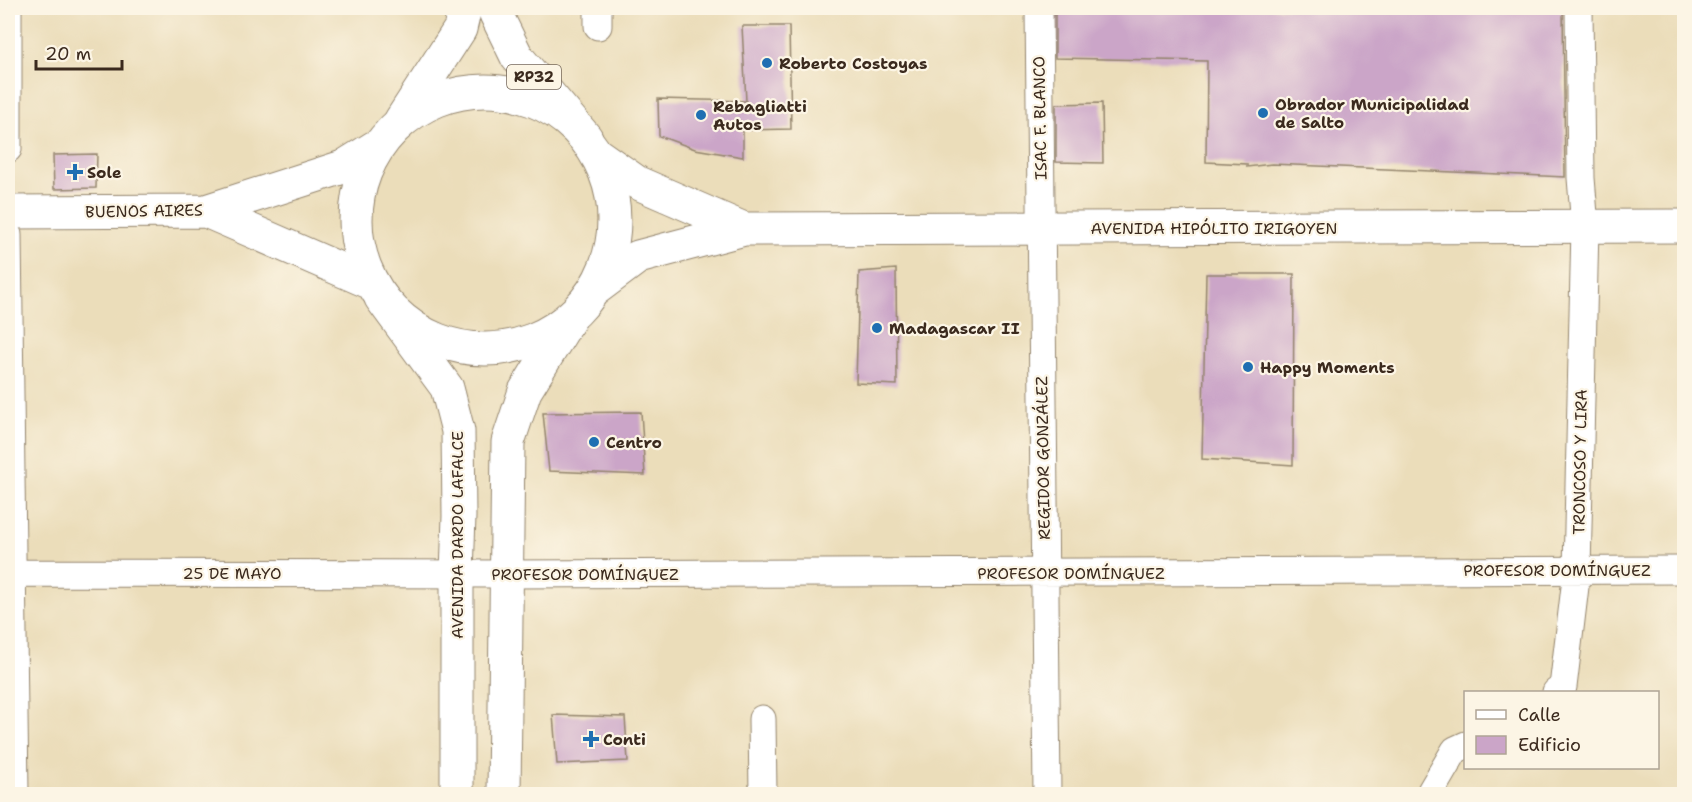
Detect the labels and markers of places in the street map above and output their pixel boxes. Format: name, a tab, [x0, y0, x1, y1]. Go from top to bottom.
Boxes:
place label: Roberto Costoyas	[779, 53, 927, 74]
marker: Roberto Costoyas	[760, 56, 774, 70]
place label: Obrador Municipalidad de Salto	[1275, 94, 1469, 133]
place label: Rebagliatti Autos	[713, 96, 807, 135]
marker: Obrador Municipalidad de Salto	[1256, 106, 1270, 120]
marker: Rebagliatti Autos	[694, 108, 708, 122]
place label: Sole	[87, 162, 122, 183]
marker: Sole	[68, 165, 82, 179]
place label: Madagascar II	[889, 318, 1020, 339]
marker: Madagascar II	[870, 321, 884, 335]
place label: Happy Moments	[1260, 357, 1395, 378]
marker: Happy Moments	[1241, 360, 1255, 374]
place label: Centro	[606, 432, 662, 453]
marker: Centro	[587, 435, 601, 449]
place label: Conti	[603, 729, 646, 750]
marker: Conti	[584, 732, 598, 746]

